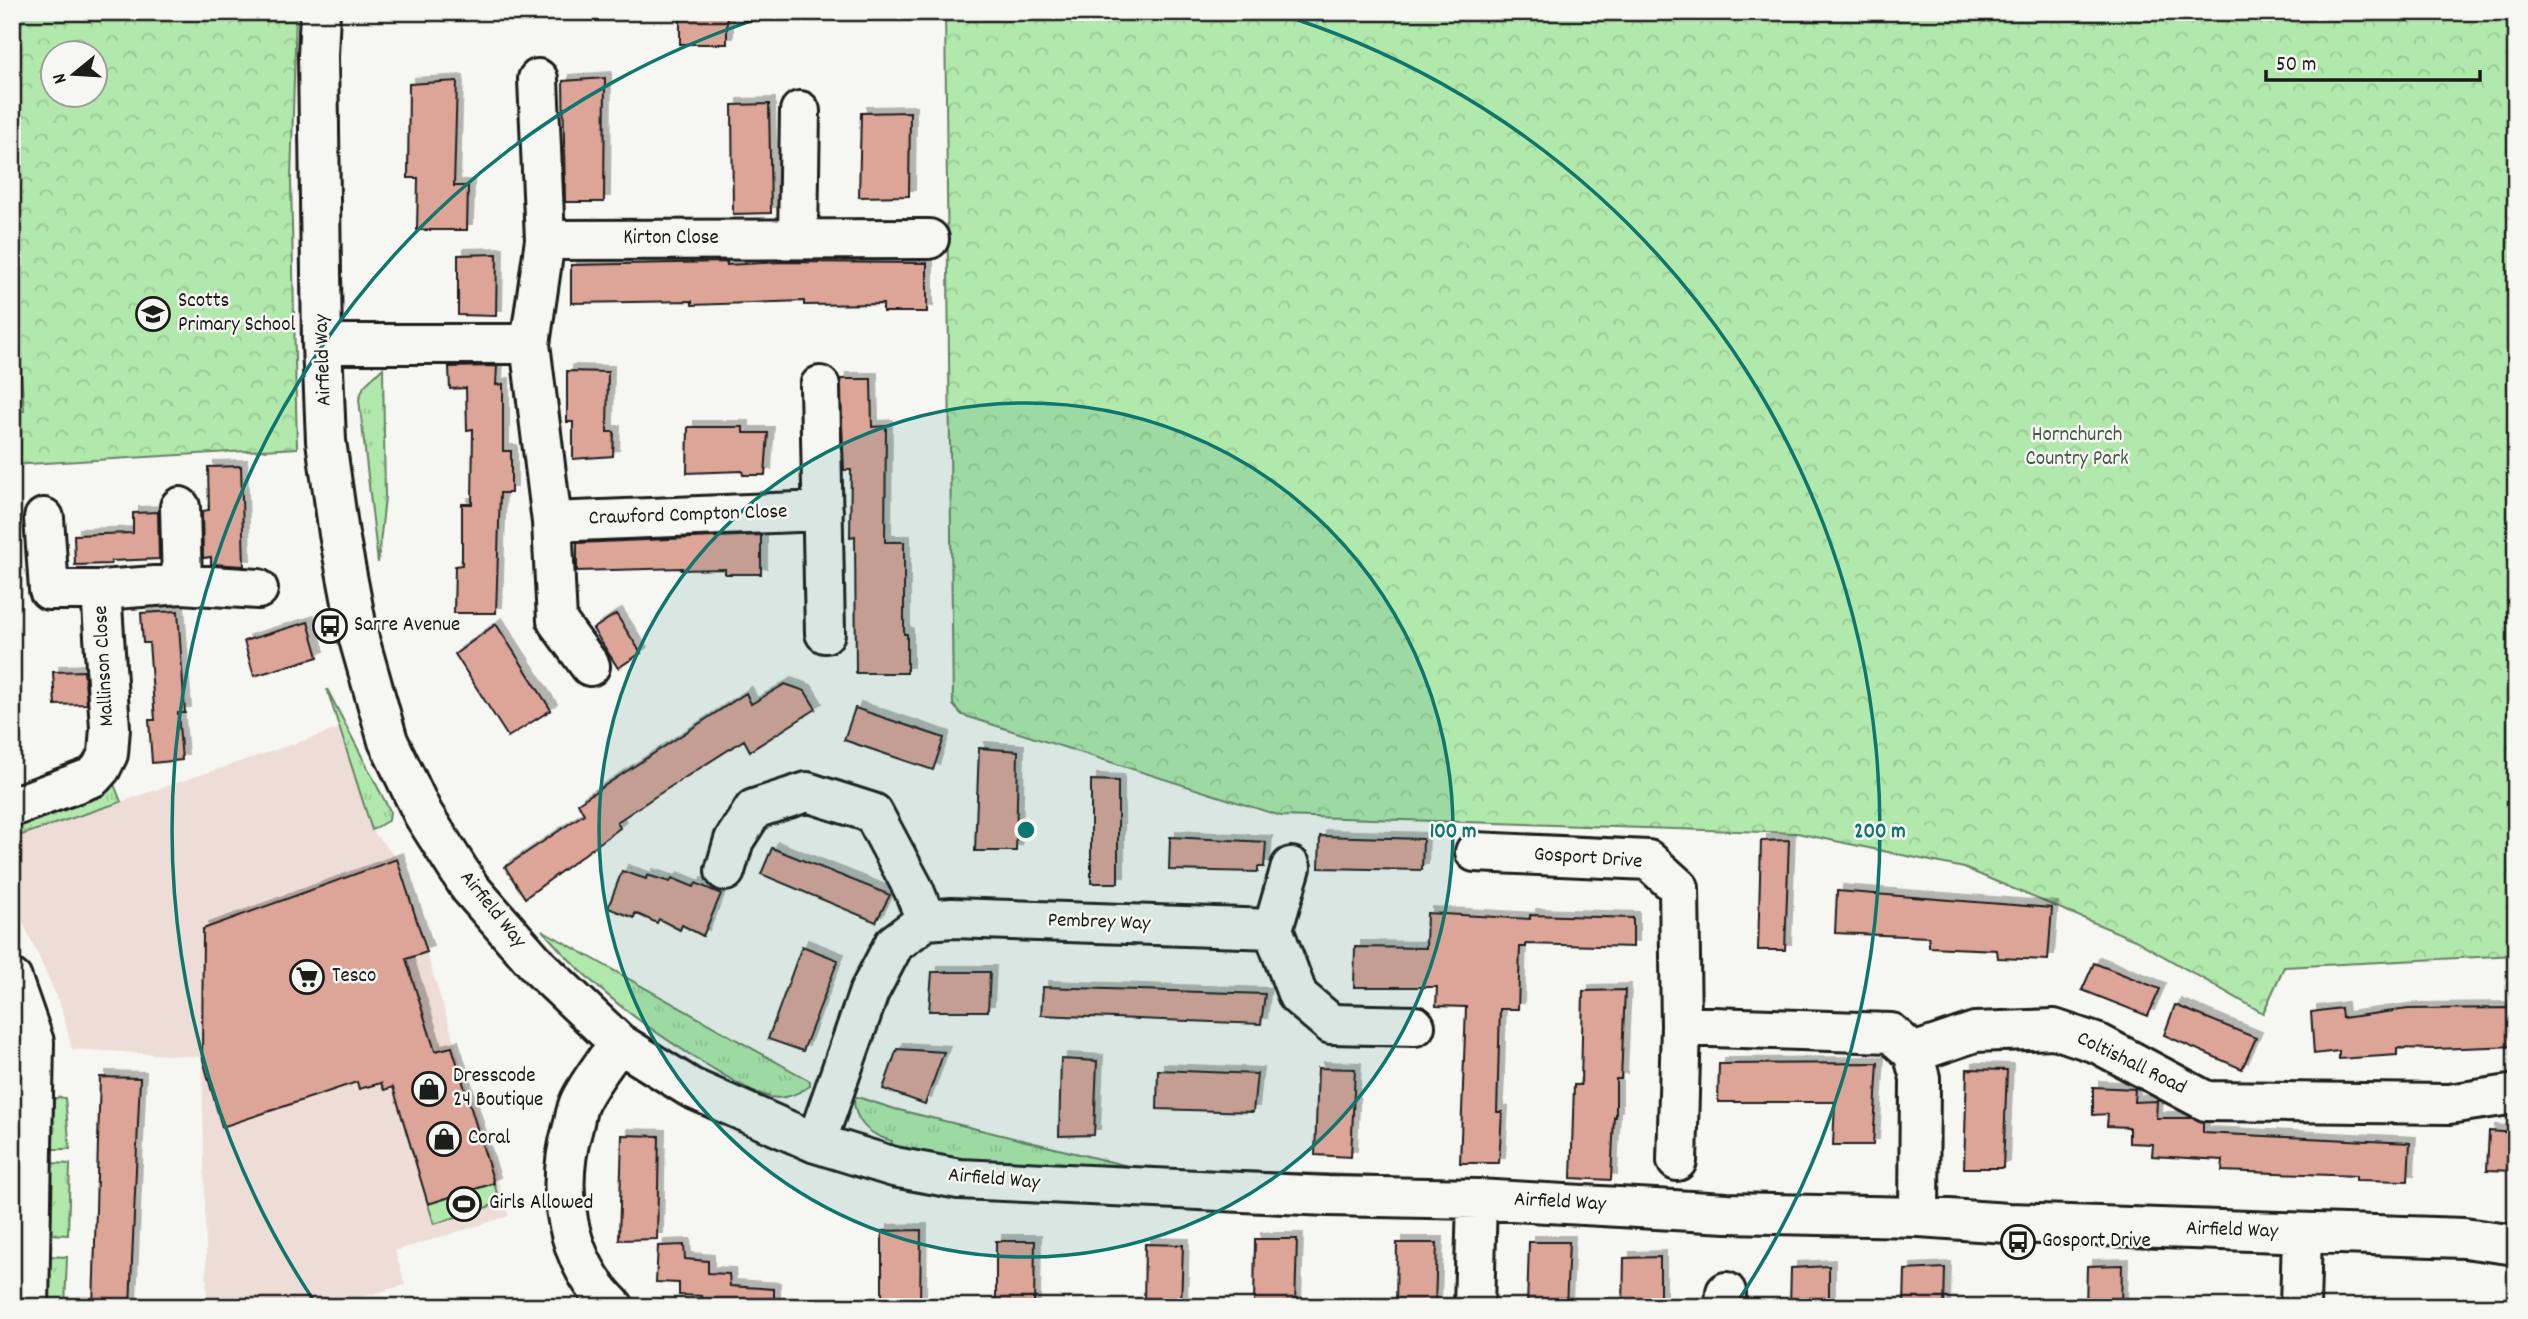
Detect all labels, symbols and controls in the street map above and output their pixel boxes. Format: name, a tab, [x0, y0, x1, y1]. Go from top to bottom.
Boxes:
north arrow	[38, 38, 108, 108]
scale bar	[2266, 38, 2479, 82]
text: 50 m	[2276, 51, 2316, 81]
text: N	[47, 70, 75, 87]
street label: Kirton Close	[623, 224, 719, 254]
place label: Scotts Primary School	[178, 287, 296, 341]
school or university icon: Scotts Primary School	[134, 295, 172, 333]
street label: Airfield Way	[307, 313, 341, 407]
park label: Hornchurch Country Park	[2025, 421, 2129, 475]
street label: Crawford Compton Close	[588, 498, 788, 534]
street label: Mallinson Close	[87, 605, 123, 727]
bus stop icon: Sarre Avenue	[311, 607, 349, 645]
place label: Sarre Avenue	[354, 611, 460, 641]
centre of rings	[1014, 818, 1038, 842]
text: 100 m	[1430, 818, 1476, 848]
text: 200 m	[1854, 818, 1906, 848]
street label: Gosport Drive	[1533, 840, 1643, 878]
street label: Airfield Way	[451, 865, 533, 956]
street label: Pembrey Way	[1047, 906, 1152, 940]
supermarket icon: Tesco	[288, 958, 326, 996]
place label: Tesco	[332, 962, 376, 992]
street label: Coltishall Road	[2071, 1025, 2191, 1103]
place label: Dresscode 24 Boutique	[453, 1062, 543, 1116]
shop icon: Dresscode 24 Boutique	[410, 1070, 448, 1108]
shop icon: Coral	[425, 1120, 463, 1158]
place label: Coral	[468, 1124, 510, 1154]
street label: Airfield Way	[947, 1161, 1042, 1199]
sports icon: Girls Allowed	[445, 1185, 483, 1223]
street label: Airfield Way	[1513, 1186, 1607, 1220]
place label: Girls Allowed	[489, 1189, 593, 1219]
street label: Airfield Way	[2185, 1214, 2279, 1248]
bus stop icon: Gosport Drive	[1999, 1223, 2037, 1261]
place label: Gosport Drive	[2042, 1227, 2151, 1257]

